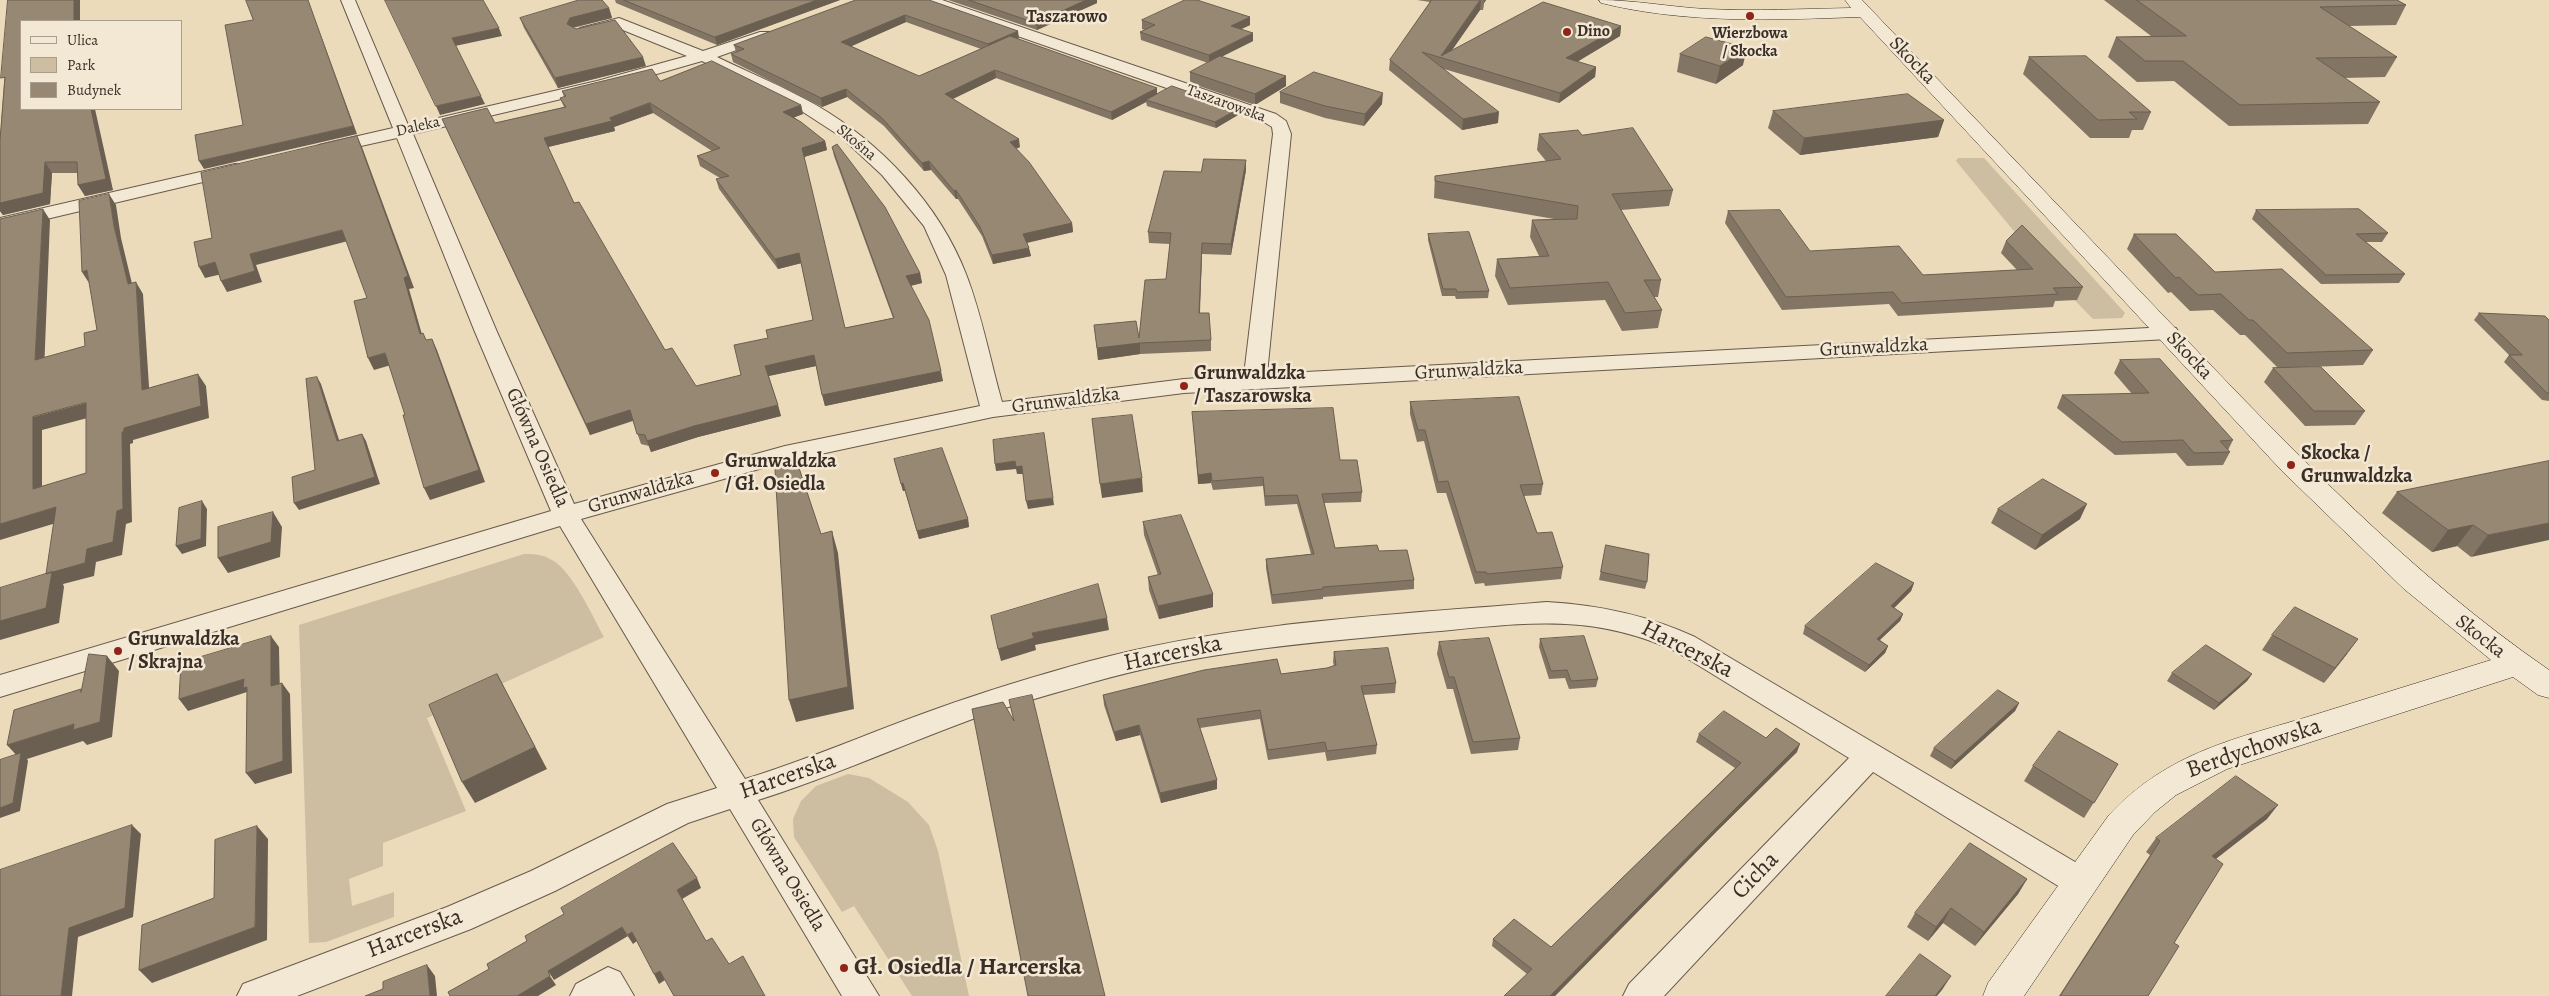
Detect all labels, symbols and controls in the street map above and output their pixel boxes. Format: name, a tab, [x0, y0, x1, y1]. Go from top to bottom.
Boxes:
district label: Taszarowo	[1026, 7, 1108, 29]
marker: Wierzbowa / Skocka	[1744, 10, 1756, 22]
legend	[20, 20, 182, 110]
place label: Dino	[1577, 22, 1610, 42]
place label: Wierzbowa / Skocka	[1712, 24, 1788, 62]
marker: Dino	[1561, 26, 1573, 38]
text: Ulica	[67, 30, 98, 50]
street label: Skocka	[1883, 32, 1941, 90]
text: Park	[67, 55, 95, 75]
text: Budynek	[67, 80, 121, 100]
street label: Taszarowska	[1184, 81, 1268, 127]
street label: Daleka	[394, 113, 442, 141]
street label: Skośna	[832, 121, 880, 165]
street label: Skocka	[2161, 327, 2217, 385]
street label: Grunwaldzka	[1819, 333, 1929, 363]
street label: Grunwaldzka	[1414, 356, 1524, 386]
place label: Grunwaldzka / Taszarowska	[1194, 362, 1312, 409]
marker: Grunwaldzka / Taszarowska	[1178, 380, 1190, 392]
street label: Grunwaldzka	[1011, 382, 1121, 420]
street label: Główna Osiedla	[500, 385, 574, 511]
place label: Skocka / Grunwaldzka	[2301, 442, 2413, 489]
place label: Grunwaldzka / Gł. Osiedla	[725, 450, 837, 497]
marker: Skocka / Grunwaldzka	[2285, 459, 2297, 471]
street label: Grunwaldzka	[585, 466, 697, 520]
marker: Grunwaldzka / Gł. Osiedla	[709, 467, 721, 479]
street label: Skocka	[2450, 610, 2510, 664]
street label: Harcerska	[1636, 615, 1738, 685]
place label: Grunwaldzka / Skrajna	[128, 628, 240, 675]
street label: Harcerska	[1121, 630, 1225, 678]
marker: Grunwaldzka / Skrajna	[112, 645, 124, 657]
street label: Berdychowska	[2183, 712, 2325, 786]
street label: Harcerska	[736, 747, 840, 807]
street label: Główna Osiedla	[744, 814, 830, 936]
street label: Cicha	[1726, 846, 1786, 906]
street label: Harcerska	[363, 903, 467, 965]
place label: Gł. Osiedla / Harcerska	[854, 954, 1082, 982]
marker: Gł. Osiedla / Harcerska	[838, 962, 850, 974]

